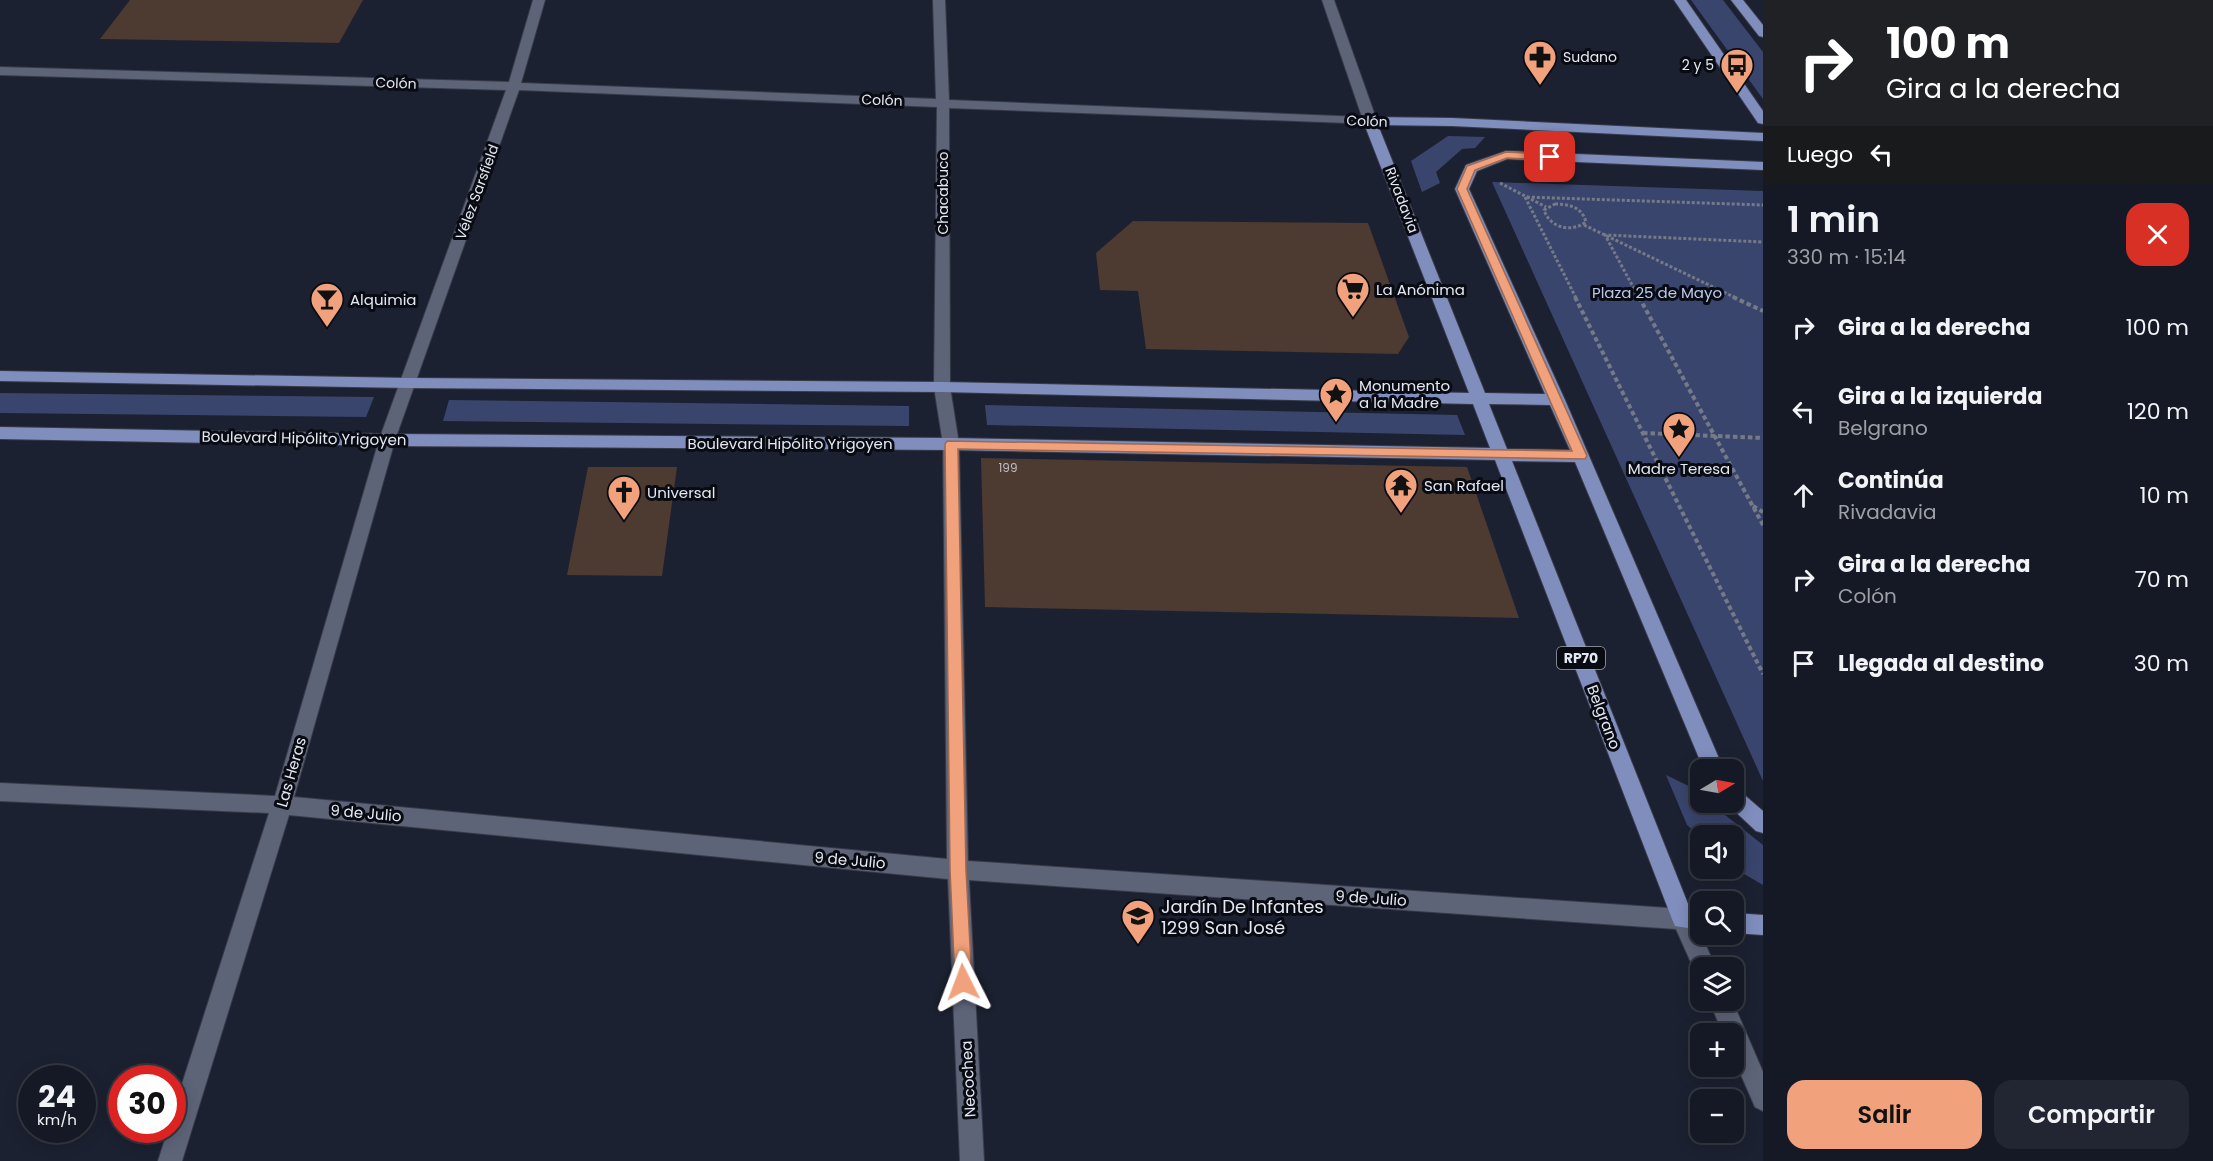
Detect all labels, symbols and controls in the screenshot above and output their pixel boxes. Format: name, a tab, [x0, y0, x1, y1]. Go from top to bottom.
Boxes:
text: 100 m	[1886, 14, 2010, 73]
icon: right	[1787, 24, 1865, 102]
pharmacy icon: Sudano	[1522, 39, 1558, 86]
place label: Sudano	[1563, 47, 1617, 67]
bus stop icon: 2 y 5	[1719, 47, 1755, 94]
place label: 2 y 5	[1682, 55, 1714, 75]
text: Gira a la derecha	[1886, 70, 2120, 107]
street label: Colón	[375, 72, 417, 94]
street label: Colón	[861, 89, 903, 111]
street label: Colón	[1346, 110, 1388, 132]
pin	[1524, 131, 1575, 182]
icon: left	[1865, 138, 1898, 171]
text: Luego	[1787, 139, 1853, 170]
icon: arrive	[1533, 140, 1566, 173]
street label: Vélez Sarsfield	[450, 141, 504, 243]
street label: Chacabuco	[933, 151, 953, 235]
street label: Rivadavia	[1380, 164, 1424, 236]
text: 1 min	[1787, 194, 1880, 245]
button: close	[2126, 203, 2189, 266]
text: 330 m · 15:14	[1787, 243, 1906, 271]
supermarket icon: La Anónima	[1335, 271, 1371, 318]
place label: La Anónima	[1376, 279, 1465, 300]
bar icon: Alquimia	[309, 281, 345, 328]
park label: Plaza 25 de Mayo	[1592, 282, 1722, 303]
place label: Alquimia	[350, 289, 417, 310]
icon: right	[1787, 311, 1820, 344]
text: Gira a la derecha	[1838, 312, 2031, 343]
text: 100 m	[2126, 312, 2189, 343]
place label: Monumento a la Madre	[1359, 375, 1450, 413]
place icon: Monumento a la Madre	[1318, 376, 1354, 423]
text: Gira a la izquierda	[1838, 381, 2042, 412]
icon: left	[1787, 395, 1820, 428]
text: 120 m	[2127, 396, 2189, 427]
place icon: Madre Teresa	[1661, 411, 1697, 458]
text: Belgrano	[1838, 414, 1928, 442]
street label: Boulevard Hipólito Yrigoyen	[201, 426, 407, 450]
street label: Boulevard Hipólito Yrigoyen	[687, 433, 893, 454]
place label: Madre Teresa	[1628, 458, 1730, 479]
house number: 199	[999, 459, 1017, 476]
text: Continúa	[1838, 465, 1944, 496]
temple icon: San Rafael	[1383, 467, 1419, 514]
church icon: Universal	[606, 474, 642, 521]
place label: San Rafael	[1424, 475, 1504, 496]
icon: ahead	[1787, 479, 1820, 512]
text: 10 m	[2140, 480, 2189, 511]
place label: Universal	[647, 482, 715, 503]
text: Rivadavia	[1838, 498, 1937, 526]
text: Gira a la derecha	[1838, 549, 2031, 580]
icon: right	[1787, 563, 1820, 596]
text: 70 m	[2135, 564, 2189, 595]
text: Colón	[1838, 582, 1897, 610]
road number: RP70	[1557, 647, 1605, 669]
icon: arrive	[1787, 647, 1820, 680]
text: Llegada al destino	[1838, 648, 2044, 679]
text: 30 m	[2134, 648, 2189, 679]
street label: Belgrano	[1582, 682, 1626, 752]
street label: Las Heras	[271, 734, 311, 809]
north arrow	[1690, 759, 1744, 813]
map controls	[1690, 759, 1744, 1143]
street label: 9 de Julio	[330, 799, 402, 827]
button: sound	[1690, 825, 1744, 879]
street label: 9 de Julio	[814, 846, 886, 874]
street label: 9 de Julio	[1335, 885, 1407, 911]
button: search	[1690, 891, 1744, 945]
place label: Jardín De Infantes 1299 San José	[1161, 894, 1324, 940]
school or university icon: Jardín De Infantes 1299 San José	[1120, 898, 1156, 945]
position arrow	[931, 950, 995, 1014]
button: layers	[1690, 957, 1744, 1011]
button: +	[1690, 1023, 1744, 1077]
street label: Necochea	[956, 1040, 980, 1118]
speed limit sign: 30	[108, 1065, 186, 1143]
text: 24	[38, 1075, 76, 1118]
button: Salir	[1787, 1080, 1982, 1149]
button: Compartir	[1994, 1080, 2189, 1149]
button: −	[1690, 1089, 1744, 1143]
text: km/h	[37, 1109, 77, 1130]

